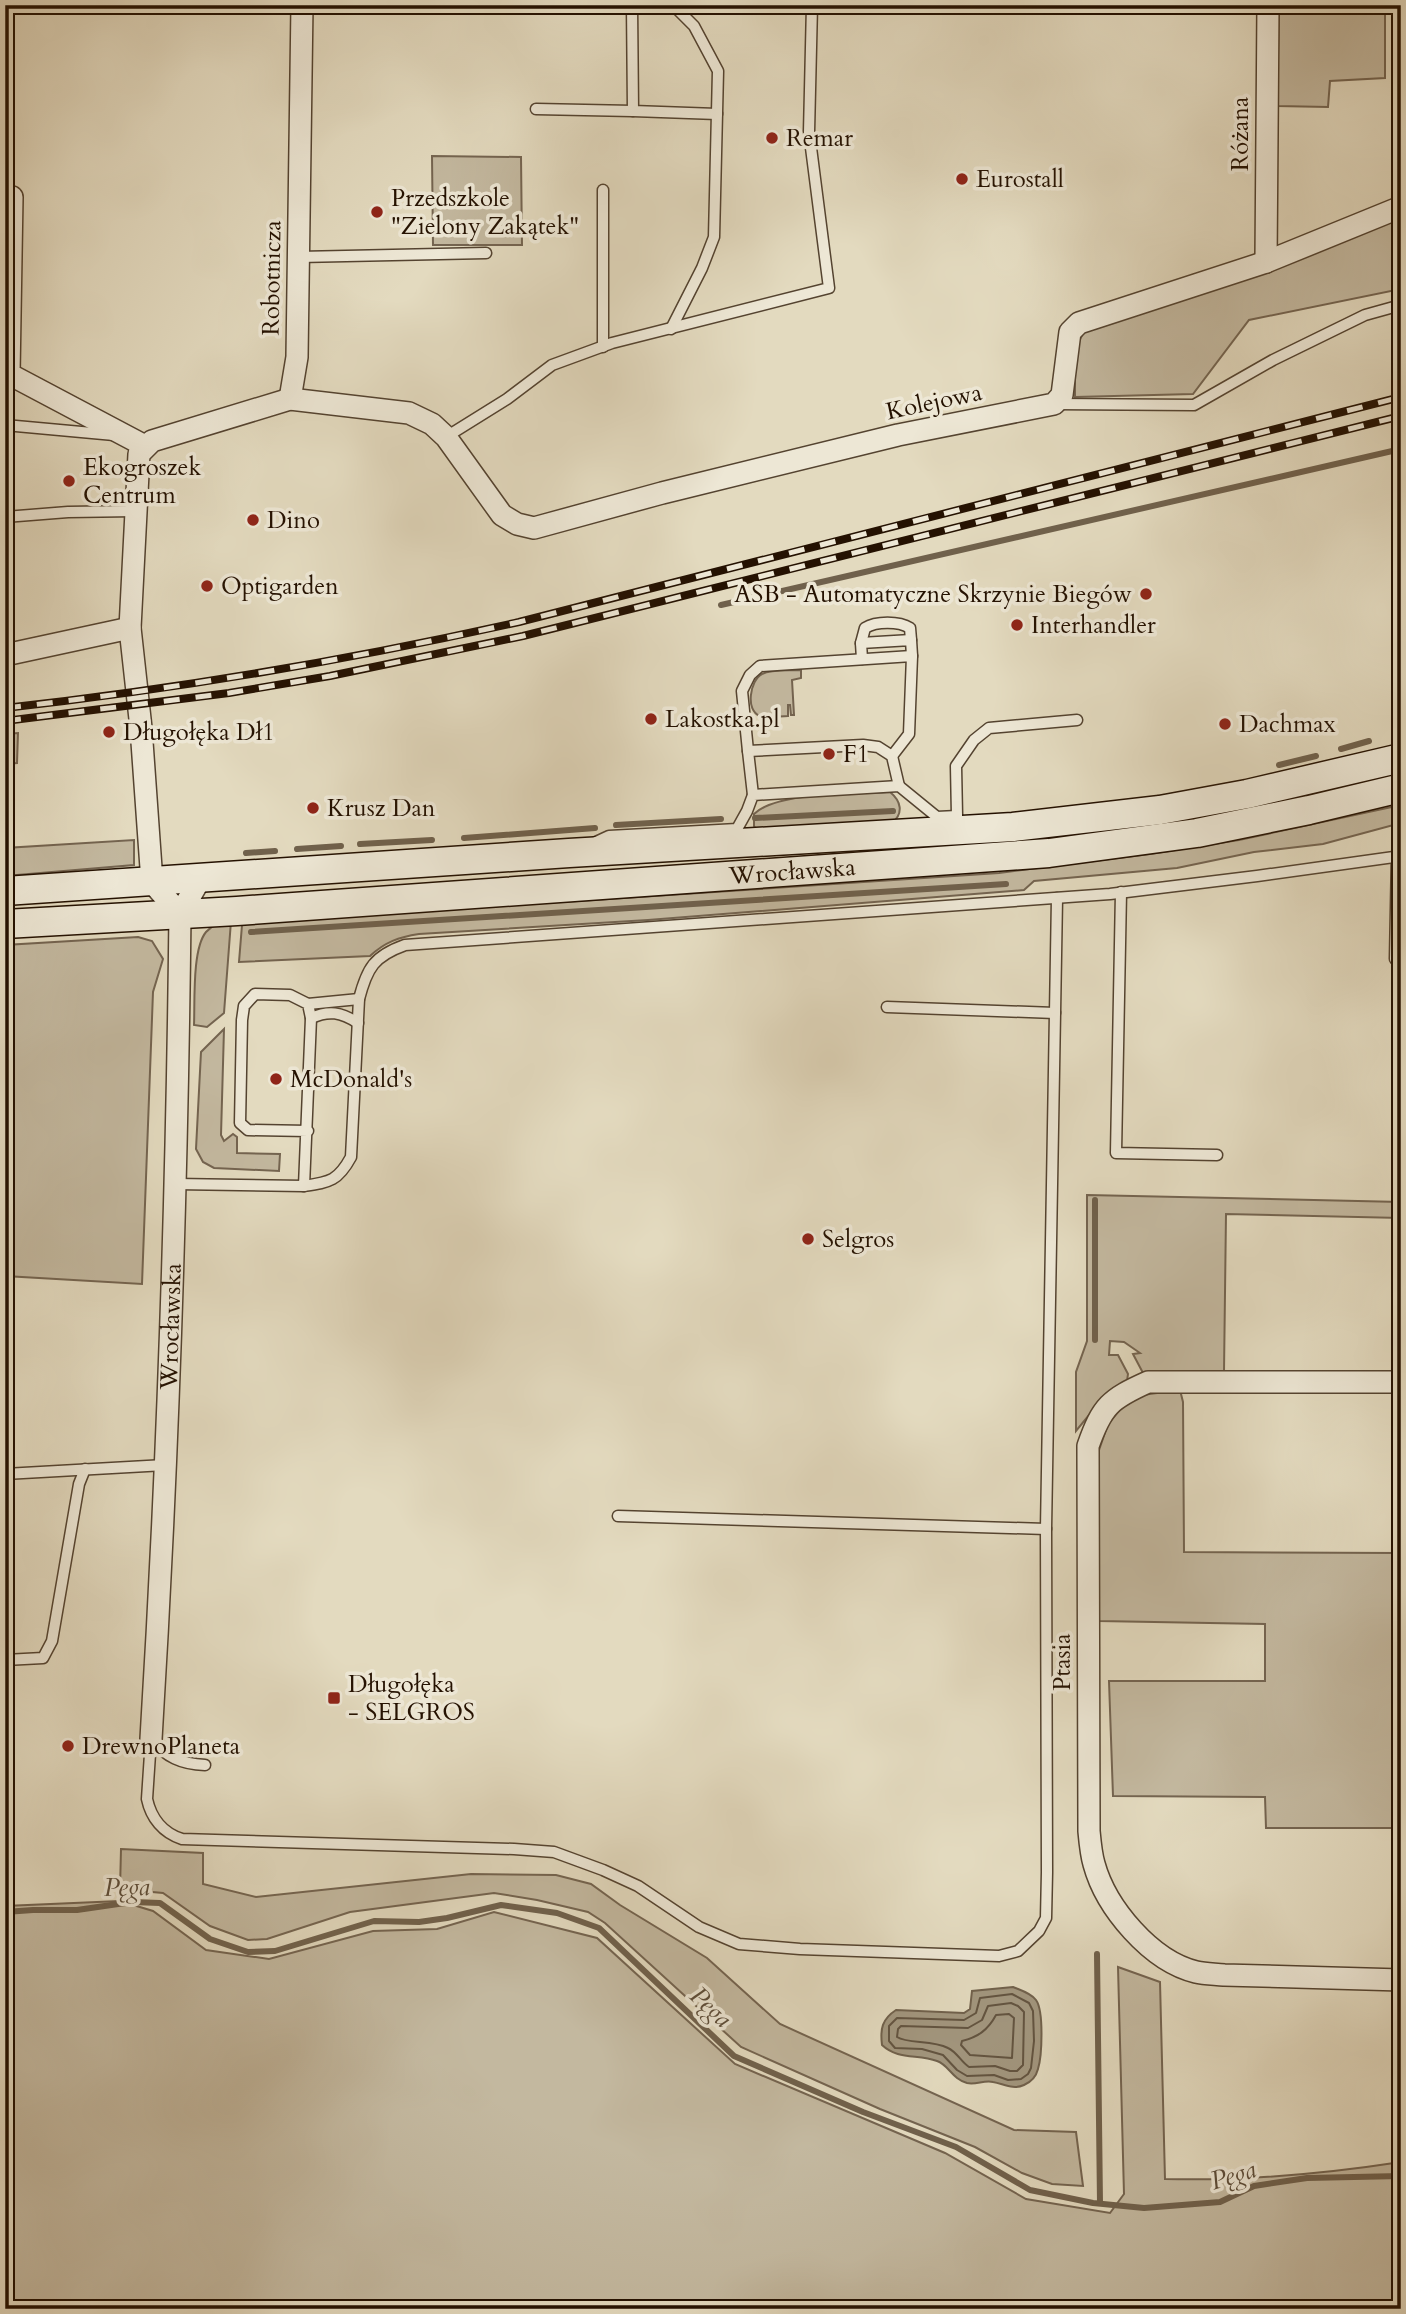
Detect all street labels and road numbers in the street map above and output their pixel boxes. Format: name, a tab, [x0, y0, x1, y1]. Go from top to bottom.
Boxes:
street label: Różana	[1224, 96, 1257, 171]
street label: Robotnicza	[254, 219, 290, 336]
street label: Kolejowa	[883, 376, 986, 428]
street label: Wrocławska	[727, 850, 857, 892]
street label: Wrocławska	[152, 1262, 189, 1391]
street label: Ptasia	[1046, 1633, 1079, 1691]

